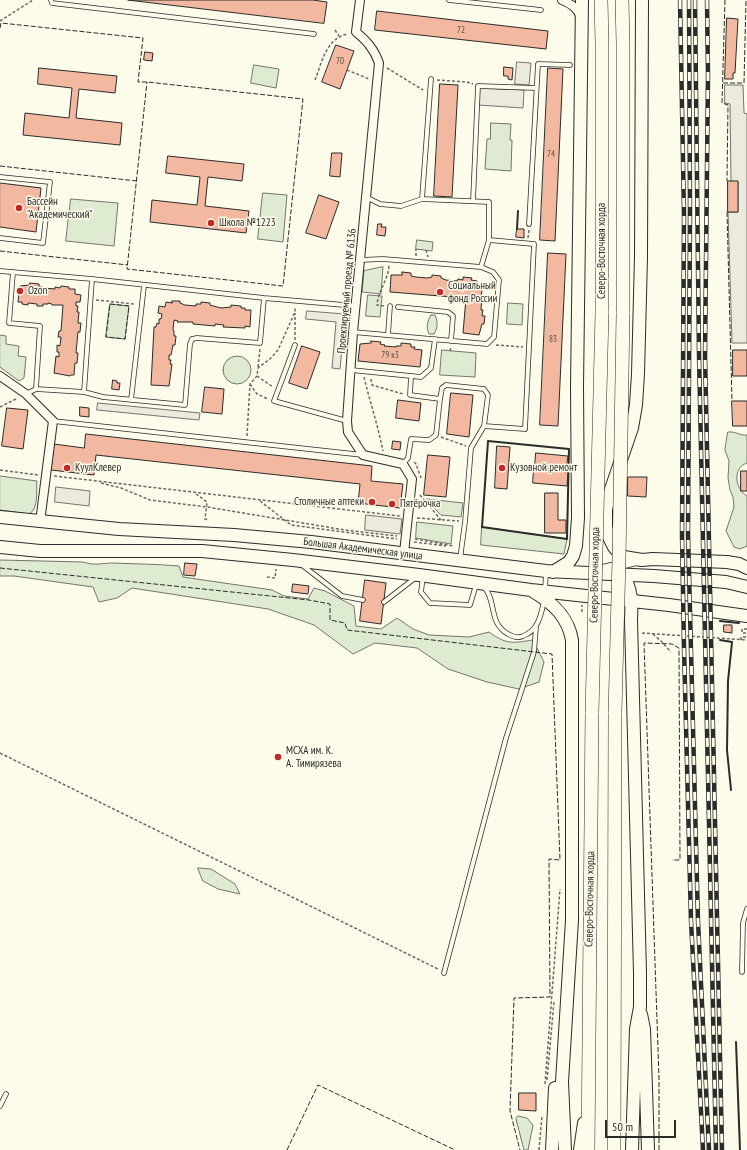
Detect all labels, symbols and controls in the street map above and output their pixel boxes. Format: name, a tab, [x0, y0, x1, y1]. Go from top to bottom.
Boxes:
house number: 72	[457, 25, 465, 35]
house number: 70	[336, 56, 344, 66]
house number: 74	[547, 149, 555, 159]
place label: Бассейн "Академический"	[27, 195, 93, 221]
marker: Бассейн "Академический"	[14, 203, 24, 213]
street label: Северо-Восточная хорда	[595, 203, 609, 299]
place label: Школа №1223	[219, 216, 276, 230]
marker: Школа №1223	[206, 218, 216, 228]
street label: Проектируемый проезд № 6136	[335, 228, 359, 354]
place label: Социальный фонд России	[448, 279, 497, 305]
place label: Ozon	[28, 284, 47, 298]
marker: Ozon	[15, 286, 25, 296]
marker: Социальный фонд России	[435, 287, 445, 297]
house number: 83	[549, 334, 557, 344]
house number: 79 к3	[381, 350, 399, 360]
place label: КуулКлевер	[75, 461, 121, 475]
place label: Кузовной ремонт	[510, 461, 577, 475]
marker: КуулКлевер	[62, 463, 72, 473]
marker: Кузовной ремонт	[497, 463, 507, 473]
place label: Столичные аптеки	[294, 495, 364, 509]
marker: Столичные аптеки	[367, 497, 377, 507]
place label: Пятёрочка	[400, 497, 441, 511]
marker: Пятёрочка	[387, 499, 397, 509]
street label: Северо-Восточная хорда	[588, 527, 602, 623]
street label: Большая Академическая улица	[303, 535, 423, 563]
place label: МСХА им. К. А. Тимирязева	[286, 744, 341, 770]
marker: МСХА им. К. А. Тимирязева	[273, 752, 283, 762]
street label: Северо-Восточная хорда	[583, 851, 597, 947]
scale bar	[607, 1112, 678, 1138]
text: 50 m	[612, 1119, 633, 1134]

